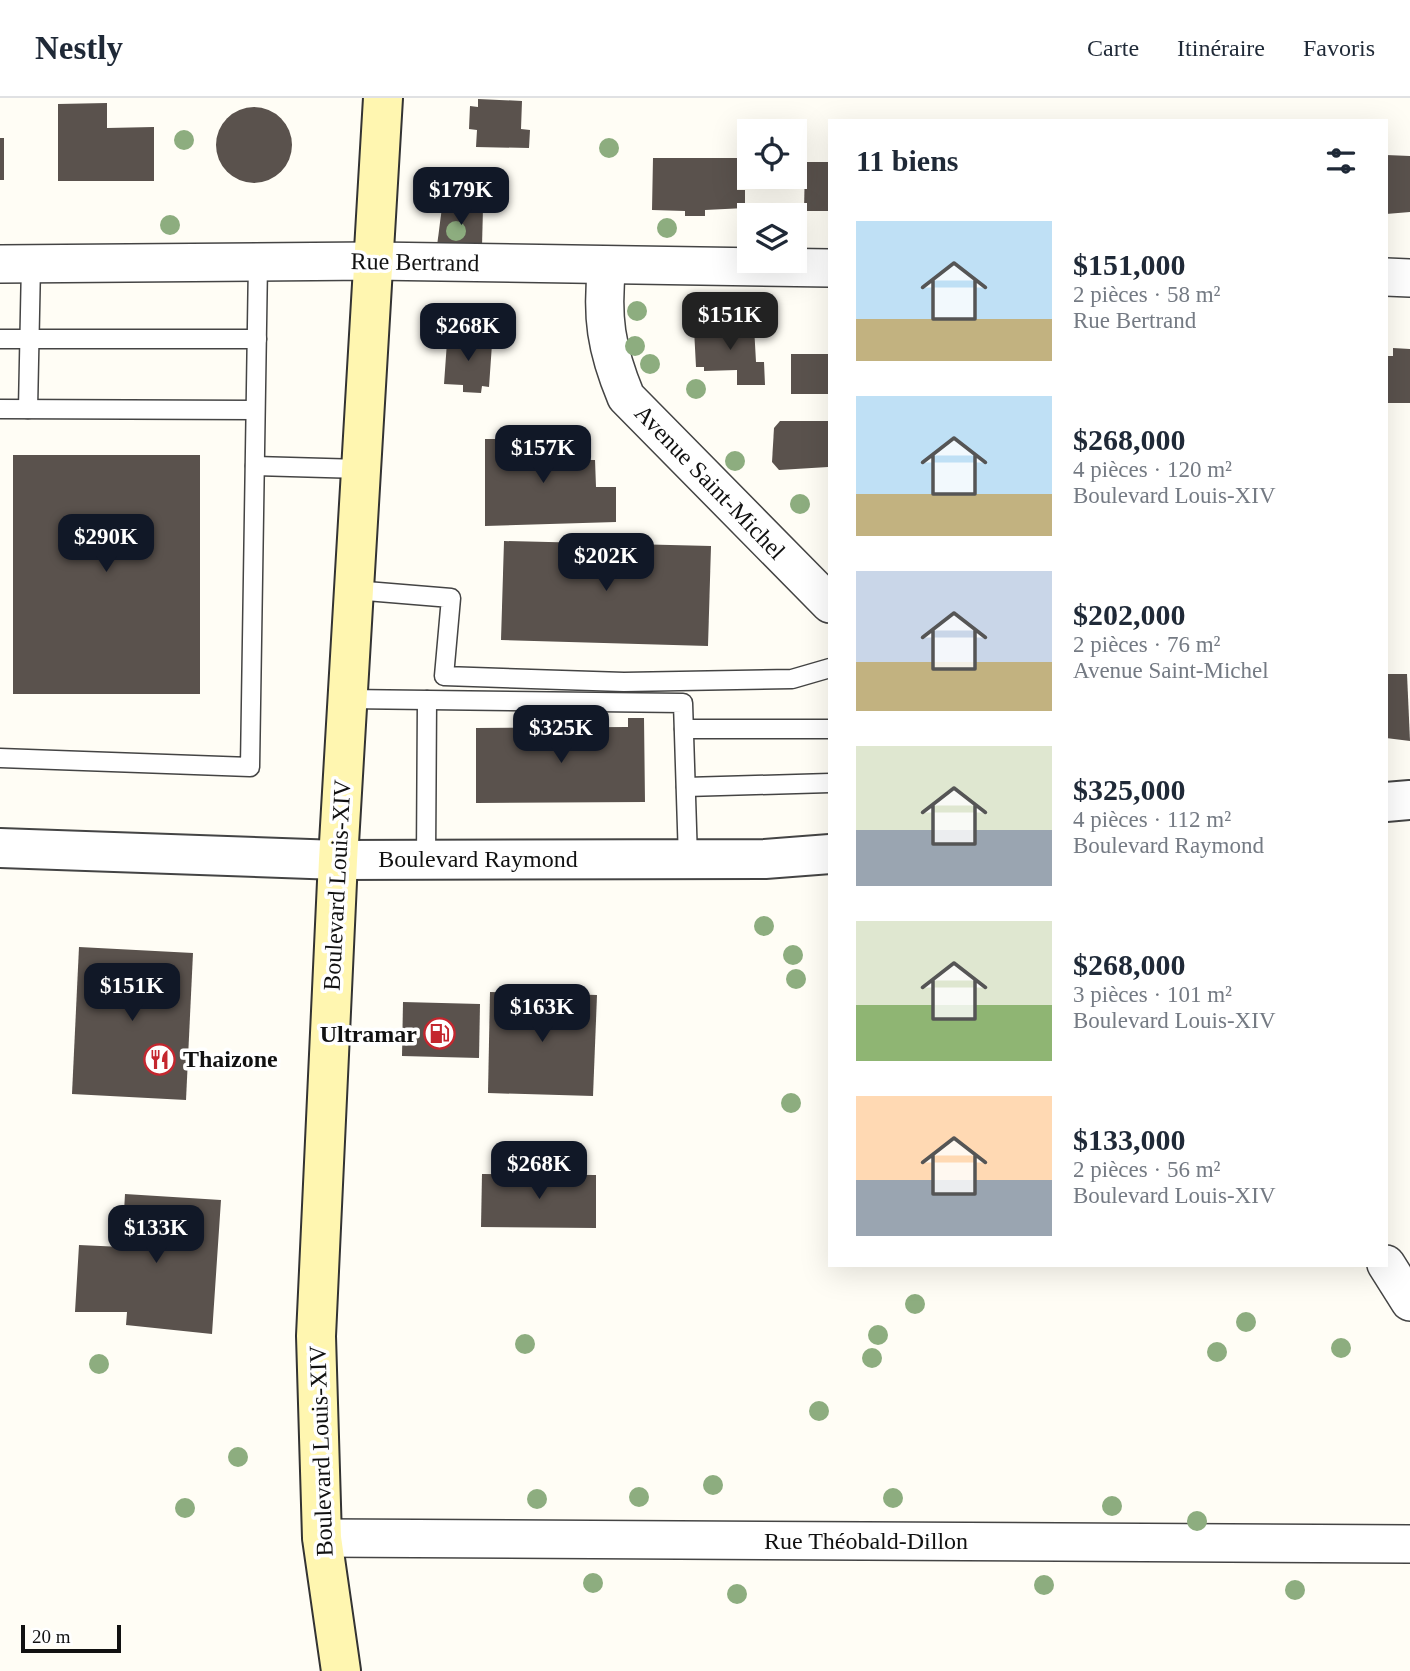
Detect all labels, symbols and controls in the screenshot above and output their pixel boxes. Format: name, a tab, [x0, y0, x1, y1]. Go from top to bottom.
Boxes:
text: Nestly	[35, 30, 123, 66]
text: Carte	[1087, 35, 1139, 61]
text: Itinéraire	[1177, 35, 1265, 61]
text: Favoris	[1303, 35, 1375, 61]
map controls	[737, 119, 807, 273]
button: locate	[737, 119, 807, 189]
icon: filters	[1322, 142, 1360, 180]
text: 11 biens	[856, 144, 959, 177]
pin: $179K	[412, 167, 510, 227]
text: $179K	[429, 177, 493, 202]
button: layers	[737, 203, 807, 273]
street label: Rue Bertrand	[350, 248, 480, 276]
text: $151,000	[1073, 248, 1186, 281]
icon: home	[912, 249, 996, 333]
text: 2 pièces · 58 m²	[1073, 282, 1220, 307]
pin: $151K	[681, 292, 779, 352]
text: $151K	[698, 302, 762, 327]
pin: $268K	[419, 303, 517, 363]
text: Rue Bertrand	[1073, 308, 1196, 333]
text: $268K	[436, 313, 500, 338]
street label: Avenue Saint-Michel	[630, 400, 790, 565]
text: $268,000	[1073, 423, 1186, 456]
icon: home	[912, 424, 996, 508]
pin: $157K	[494, 426, 592, 485]
text: $157K	[511, 435, 575, 460]
text: 4 pièces · 120 m²	[1073, 457, 1232, 482]
text: Boulevard Louis-XIV	[1073, 483, 1276, 508]
pin: $290K	[57, 514, 155, 574]
text: $290K	[74, 524, 138, 549]
pin: $202K	[557, 533, 655, 593]
text: $202K	[574, 543, 638, 568]
text: $202,000	[1073, 598, 1186, 631]
icon: home	[912, 599, 996, 683]
text: 2 pièces · 76 m²	[1073, 632, 1220, 657]
text: Avenue Saint-Michel	[1073, 658, 1269, 683]
pin: $325K	[512, 706, 610, 765]
text: $325K	[529, 715, 593, 740]
text: $325,000	[1073, 773, 1186, 806]
icon: home	[912, 774, 996, 858]
street label: Boulevard Louis-XIV	[318, 778, 356, 991]
text: 4 pièces · 112 m²	[1073, 807, 1231, 832]
text: Boulevard Raymond	[1073, 833, 1264, 858]
street label: Boulevard Raymond	[378, 846, 578, 872]
text: $268,000	[1073, 948, 1186, 981]
icon: home	[912, 949, 996, 1033]
pin: $151K	[83, 964, 181, 1023]
text: $151K	[100, 973, 164, 998]
text: 3 pièces · 101 m²	[1073, 982, 1232, 1007]
pin: $163K	[493, 984, 591, 1044]
text: $163K	[510, 994, 574, 1019]
text: Boulevard Louis-XIV	[1073, 1008, 1276, 1033]
fuel station icon: Ultramar	[423, 1017, 457, 1051]
place label: Ultramar	[320, 1021, 417, 1047]
restaurant icon: Thaizone	[143, 1042, 177, 1076]
place label: Thaizone	[183, 1046, 278, 1072]
text: $133,000	[1073, 1123, 1186, 1156]
icon: home	[912, 1124, 996, 1208]
pin: $268K	[490, 1142, 588, 1201]
text: $268K	[507, 1151, 571, 1176]
text: 2 pièces · 56 m²	[1073, 1157, 1220, 1182]
text: Boulevard Louis-XIV	[1073, 1183, 1276, 1208]
pin: $133K	[107, 1206, 205, 1265]
text: $133K	[124, 1215, 188, 1240]
street label: Boulevard Louis-XIV	[304, 1344, 338, 1557]
street label: Rue Théobald-Dillon	[764, 1528, 968, 1554]
scale bar	[21, 1622, 121, 1654]
text: 20 m	[32, 1626, 71, 1647]

